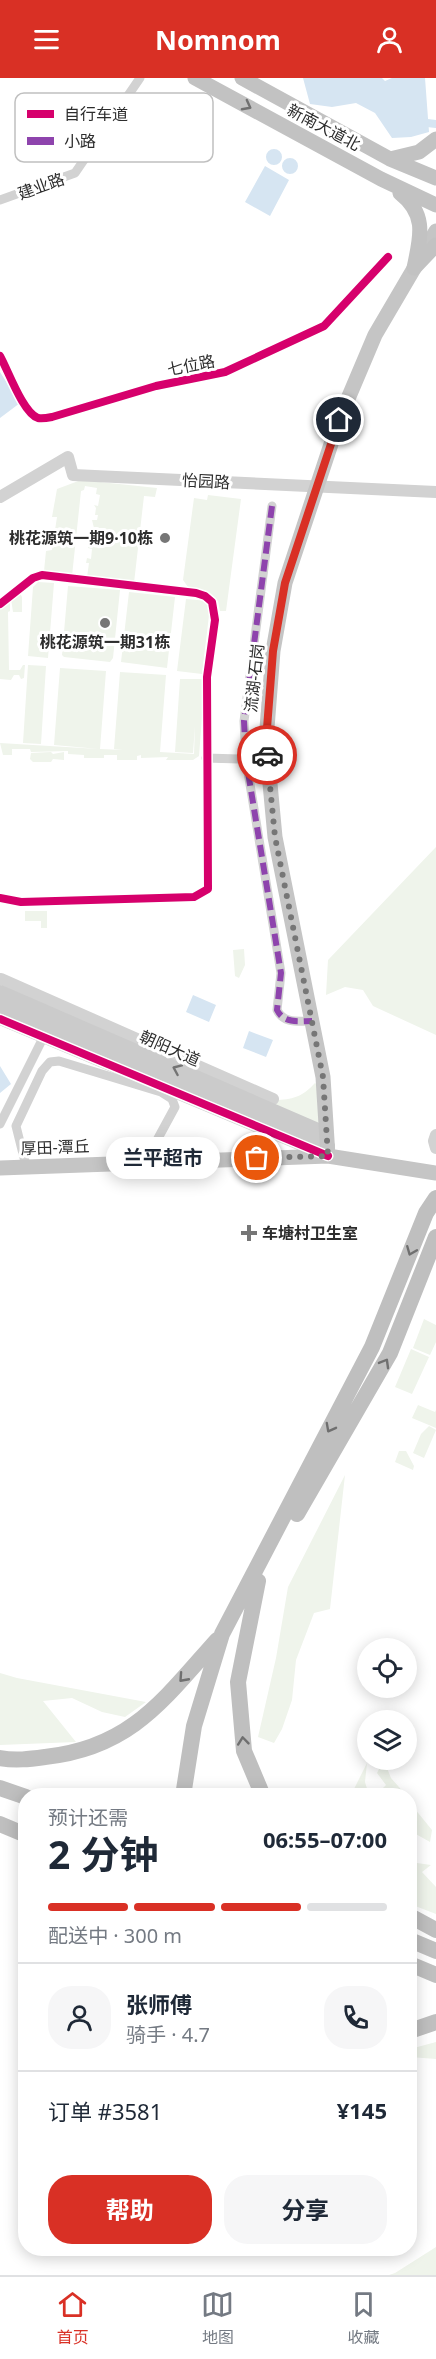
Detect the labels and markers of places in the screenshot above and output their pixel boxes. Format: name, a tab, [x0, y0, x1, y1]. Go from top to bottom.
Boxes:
pin	[313, 394, 364, 445]
place label: 桃花源筑一期9·10栋	[9, 527, 153, 549]
marker: 桃花源筑一期9·10栋	[158, 531, 172, 545]
marker: 桃花源筑一期31栋	[98, 616, 112, 630]
place label: 桃花源筑一期31栋	[40, 631, 170, 653]
pin	[231, 1132, 282, 1183]
callout: 兰平超市	[107, 1137, 221, 1179]
place label: 车塘村卫生室	[262, 1222, 358, 1244]
marker: 车塘村卫生室	[240, 1224, 258, 1242]

